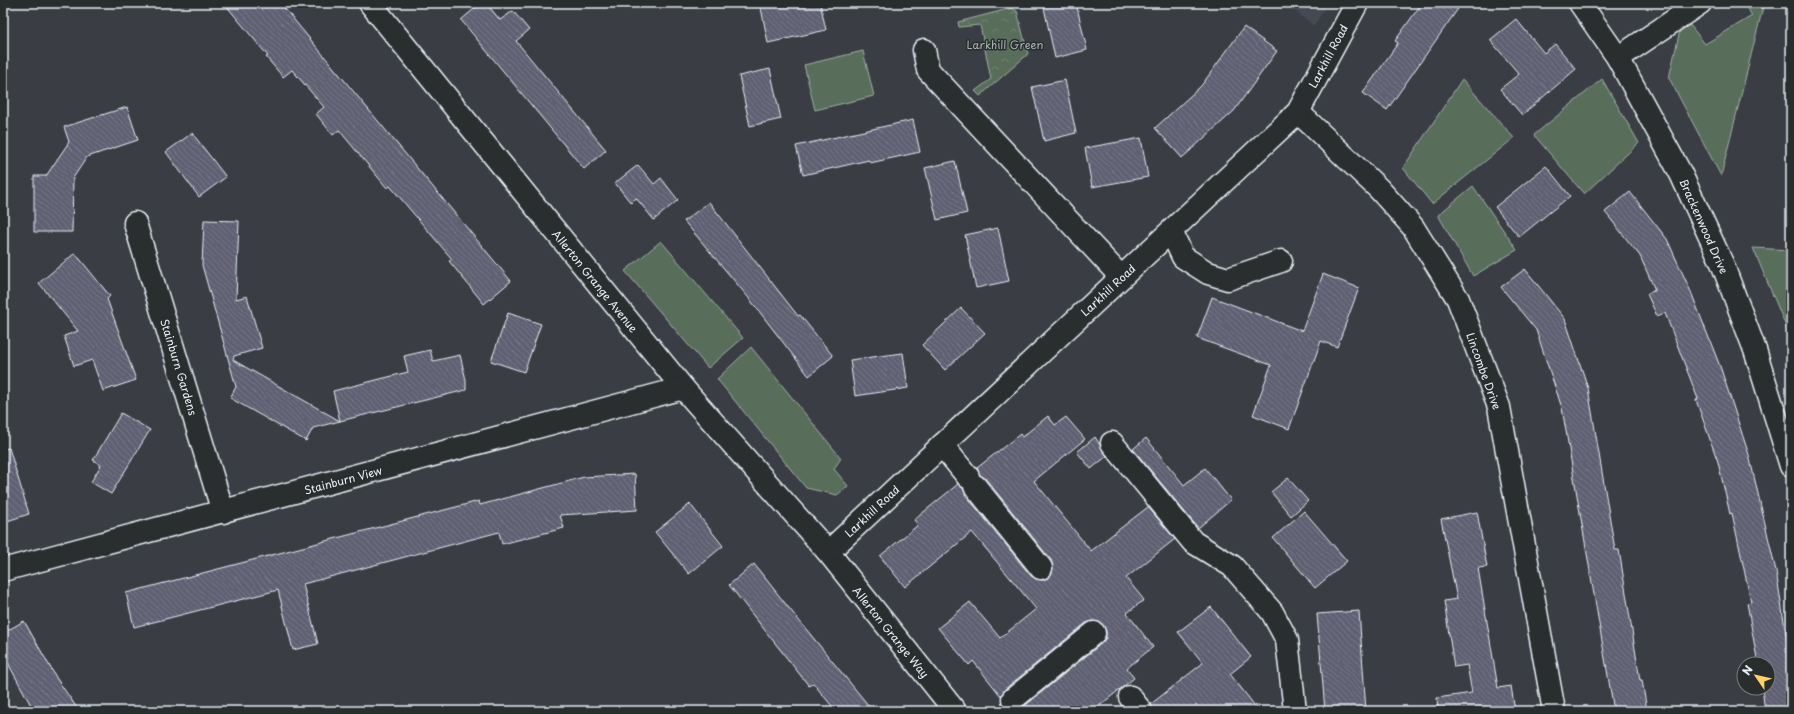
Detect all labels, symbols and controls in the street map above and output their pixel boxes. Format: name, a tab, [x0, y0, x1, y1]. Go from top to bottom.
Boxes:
street label: Larkhill Road	[1304, 21, 1352, 91]
park label: Larkhill Green	[966, 36, 1044, 53]
street label: Brackenwood Drive	[1675, 176, 1733, 276]
street label: Allerton Grange Avenue	[548, 226, 642, 336]
street label: Larkhill Road	[1077, 260, 1139, 320]
street label: Stainburn Gardens	[156, 317, 202, 417]
street label: Lincombe Drive	[1462, 330, 1506, 412]
street label: Stainburn View	[302, 461, 384, 499]
street label: Larkhill Road	[841, 481, 903, 541]
street label: Allerton Grange Way	[849, 583, 933, 681]
north arrow	[1736, 656, 1776, 696]
text: N	[1738, 662, 1757, 678]

